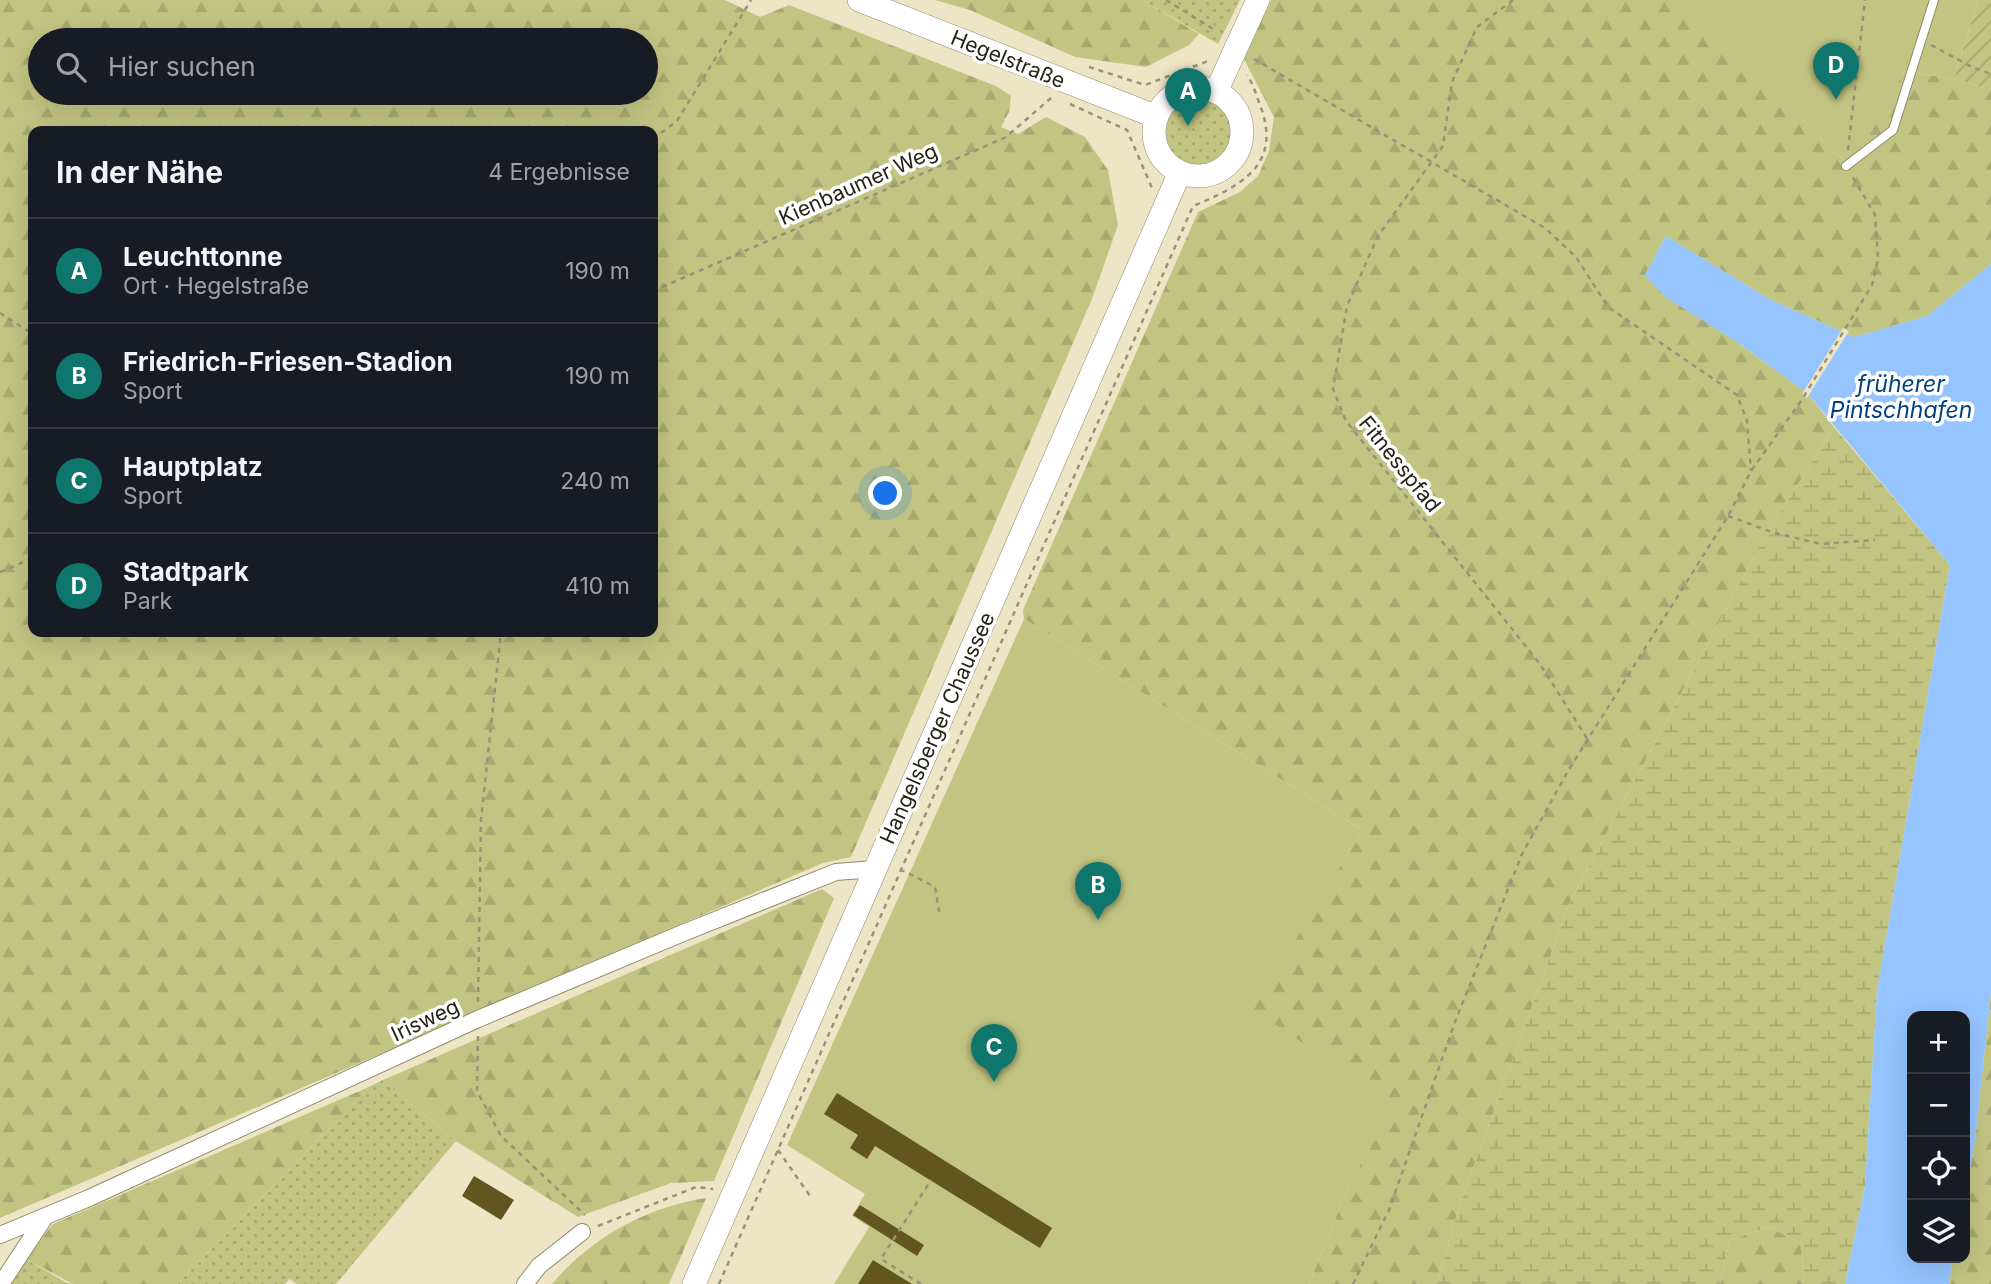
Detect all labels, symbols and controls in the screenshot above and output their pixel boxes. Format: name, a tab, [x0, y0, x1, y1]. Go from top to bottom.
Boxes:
street label: Hegelstraße	[947, 25, 1069, 93]
search box	[28, 28, 658, 105]
pin: D	[1813, 42, 1859, 100]
icon: search	[52, 48, 90, 86]
text: Hier suchen	[108, 51, 256, 82]
pin: A	[1165, 68, 1211, 126]
street label: Kienbaumer Weg	[775, 138, 941, 230]
text: In der Nähe	[56, 154, 223, 190]
text: 4 Ergebnisse	[488, 158, 630, 186]
text: Leuchttonne	[123, 241, 283, 272]
text: A	[70, 257, 88, 285]
text: 190 m	[565, 257, 630, 285]
text: Ort · Hegelstraße	[123, 272, 309, 300]
text: Friedrich-Friesen-Stadion	[123, 346, 453, 377]
text: B	[71, 362, 87, 390]
text: 190 m	[565, 362, 630, 390]
water label: früherer Pintschhafen	[1830, 370, 1972, 424]
text: Sport	[123, 377, 182, 405]
street label: Fitnesspfad	[1354, 411, 1446, 517]
text: Hauptplatz	[123, 451, 263, 482]
text: C	[70, 467, 88, 495]
text: 240 m	[560, 467, 630, 495]
your location	[868, 476, 902, 510]
text: Sport	[123, 482, 182, 510]
text: Stadtpark	[123, 556, 249, 587]
text: D	[71, 572, 87, 600]
text: 410 m	[565, 572, 630, 600]
text: Park	[123, 587, 172, 615]
street label: Hangelsberger Chaussee	[874, 608, 1000, 848]
pin: B	[1075, 862, 1121, 920]
street label: Irisweg	[387, 993, 463, 1047]
map controls	[1907, 1011, 1970, 1263]
button: +	[1907, 1011, 1970, 1074]
pin: C	[971, 1024, 1017, 1082]
button: −	[1907, 1074, 1970, 1137]
button: locate	[1907, 1137, 1970, 1200]
button: layers	[1907, 1200, 1970, 1263]

